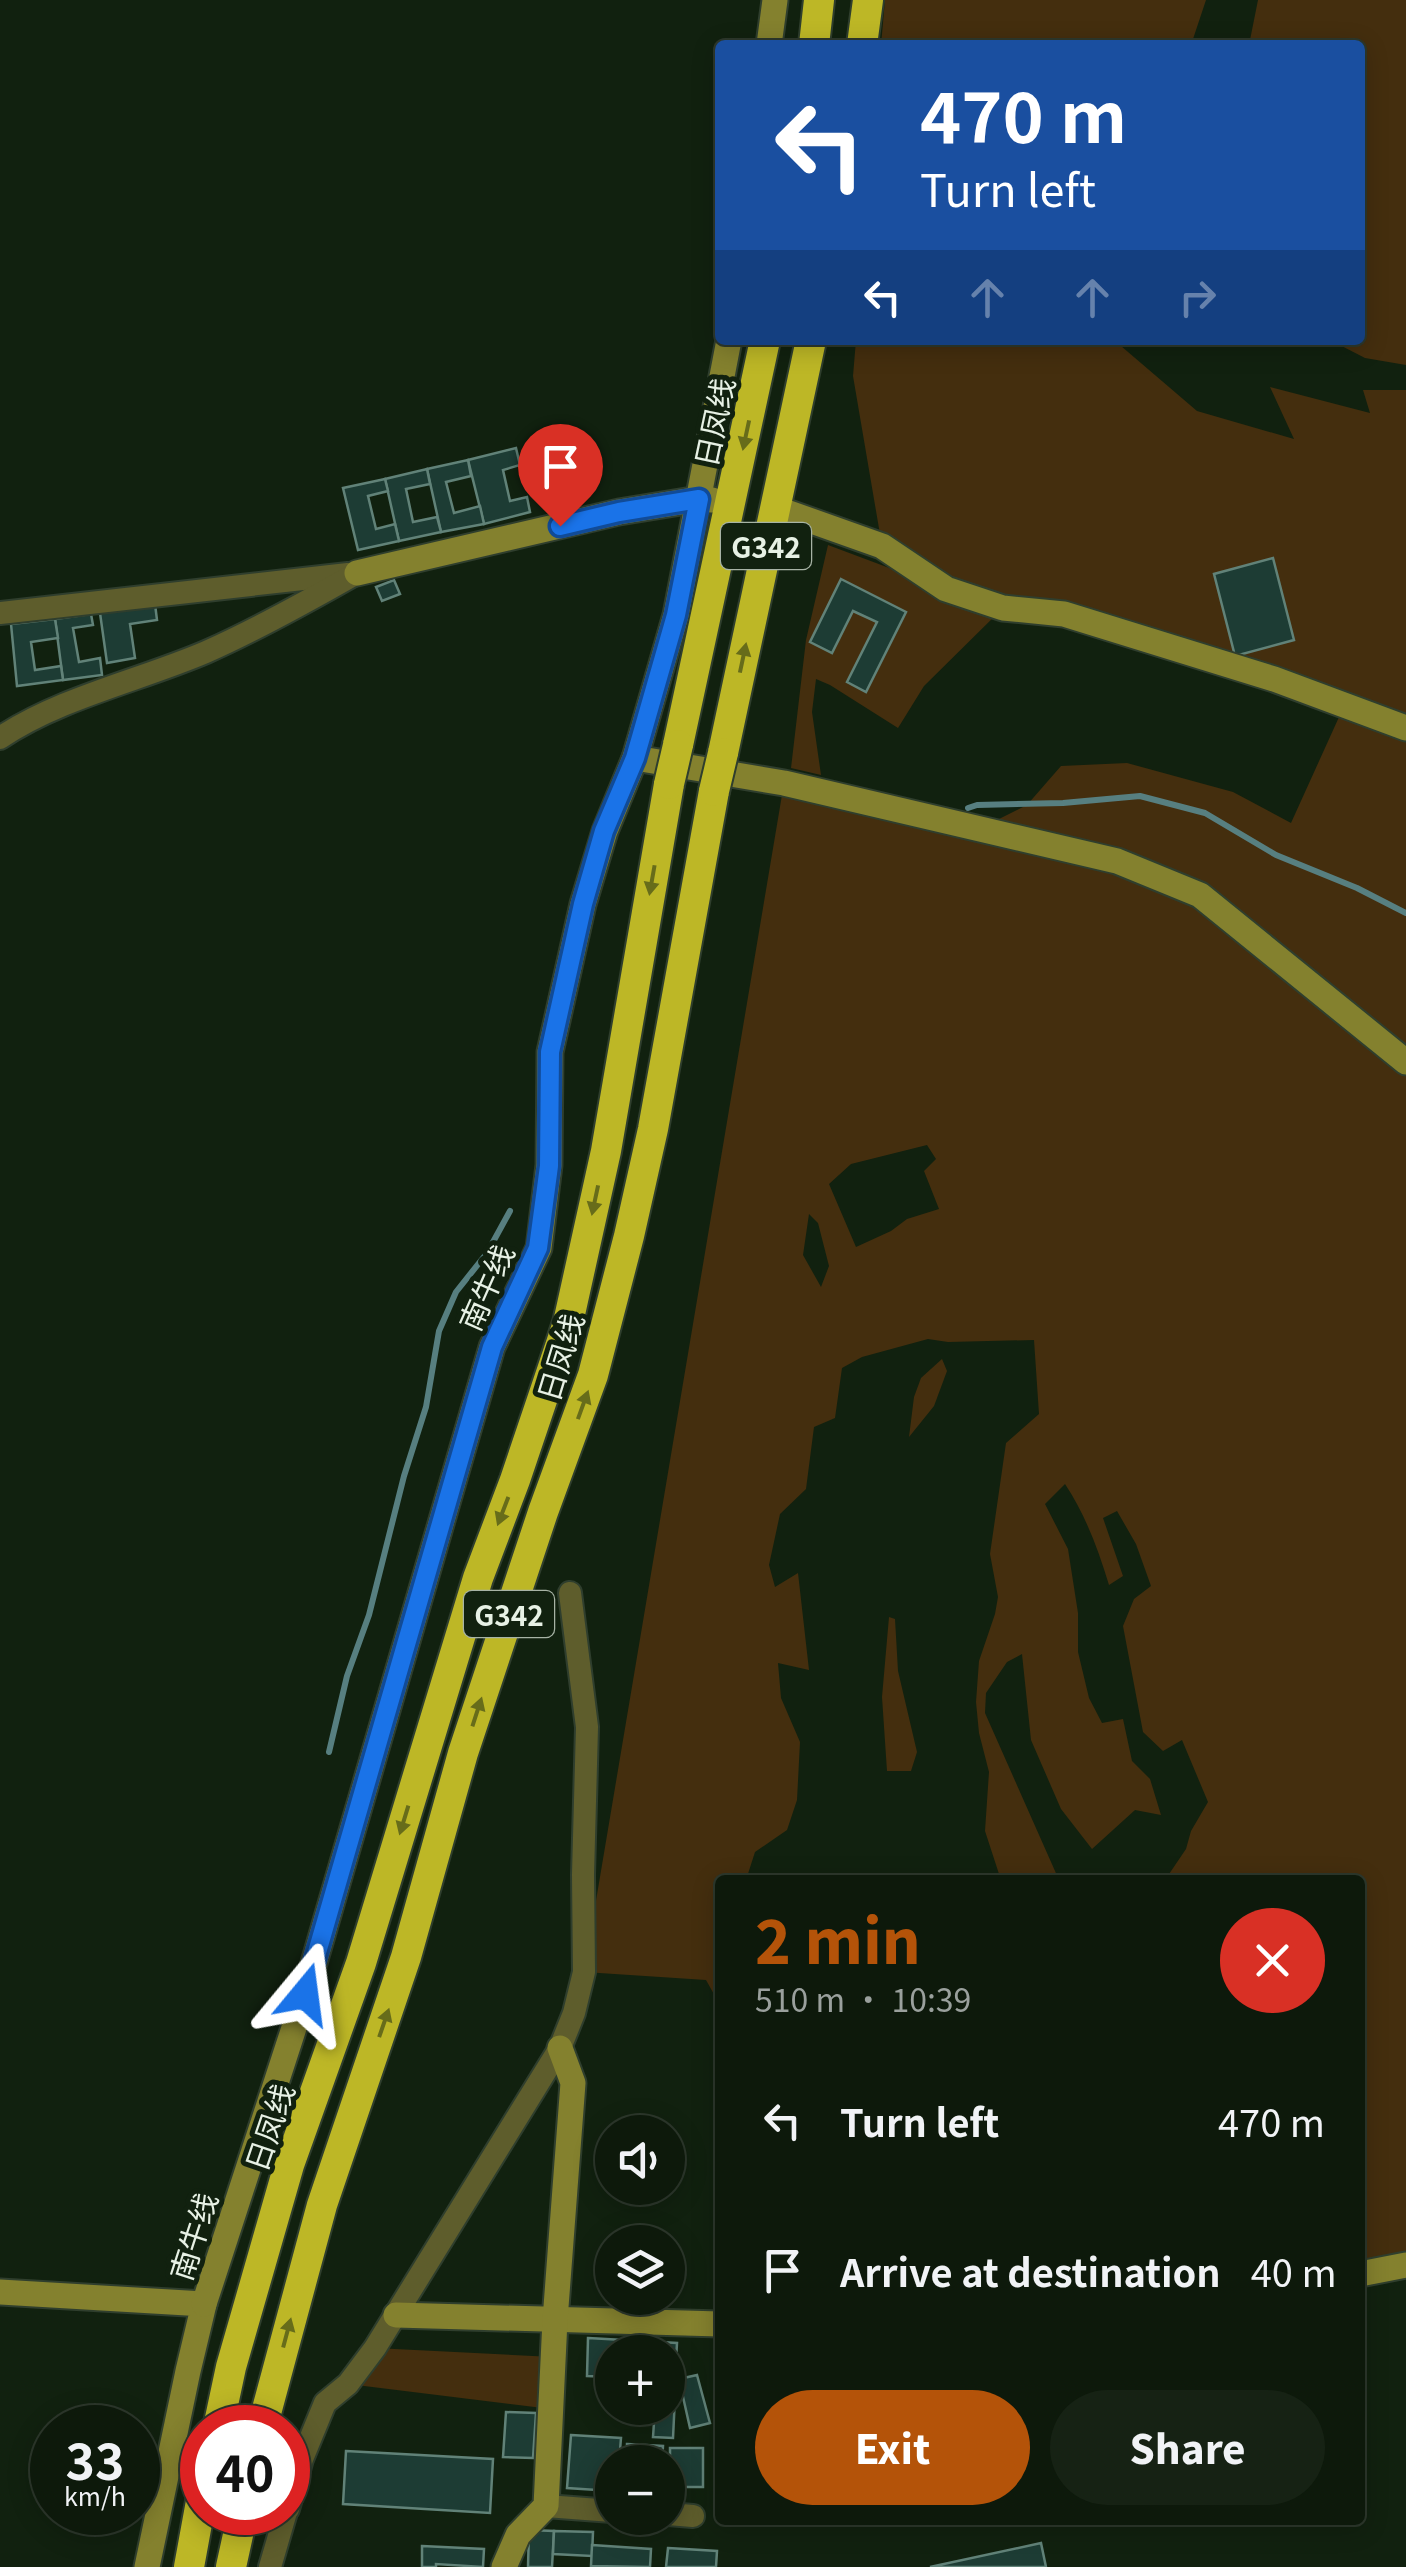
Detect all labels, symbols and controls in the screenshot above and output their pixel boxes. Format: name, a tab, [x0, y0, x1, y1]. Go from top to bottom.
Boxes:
text: 470 m	[920, 62, 1127, 163]
icon: left	[755, 80, 885, 210]
text: Turn left	[920, 155, 1096, 220]
icon: left	[855, 270, 910, 325]
icon: ahead	[960, 270, 1015, 325]
icon: ahead	[1065, 270, 1120, 325]
icon: right	[1170, 270, 1225, 325]
street label: 日凤线	[682, 373, 744, 471]
one-way arrow	[737, 420, 753, 451]
pin	[518, 424, 603, 527]
icon: arrive	[533, 439, 588, 494]
road number: G342	[721, 523, 811, 569]
one-way arrow	[735, 642, 751, 673]
one-way arrow	[644, 865, 659, 896]
one-way arrow	[587, 1185, 602, 1216]
street label: 南牛线	[447, 1237, 523, 1337]
street label: 日凤线	[525, 1308, 593, 1406]
one-way arrow	[575, 1389, 591, 1419]
one-way arrow	[495, 1496, 510, 1526]
road number: G342	[464, 1591, 554, 1637]
one-way arrow	[471, 1697, 486, 1727]
one-way arrow	[396, 1806, 411, 1836]
text: 2 min	[755, 1894, 921, 1981]
button: close	[1220, 1908, 1325, 2013]
position arrow	[253, 1942, 357, 2046]
text: 510 m · 10:39	[755, 1975, 971, 2021]
one-way arrow	[377, 2008, 392, 2038]
street label: 日凤线	[233, 2077, 303, 2177]
icon: left	[755, 2093, 810, 2148]
text: Turn left	[840, 2093, 999, 2148]
text: 470 m	[1218, 2093, 1325, 2148]
map controls	[595, 2115, 685, 2535]
button: sound	[595, 2115, 685, 2205]
street label: 南牛线	[157, 2186, 227, 2286]
button: layers	[595, 2225, 685, 2315]
icon: arrive	[755, 2243, 810, 2298]
text: Arrive at destination	[840, 2243, 1221, 2298]
text: 40 m	[1251, 2243, 1337, 2298]
one-way arrow	[279, 2317, 295, 2348]
button: +	[595, 2335, 685, 2425]
button: Exit	[755, 2390, 1030, 2505]
button: Share	[1050, 2390, 1325, 2505]
speed limit sign: 40	[180, 2405, 310, 2535]
text: 33	[66, 2422, 125, 2494]
button: −	[595, 2445, 685, 2535]
text: km/h	[64, 2477, 126, 2513]

